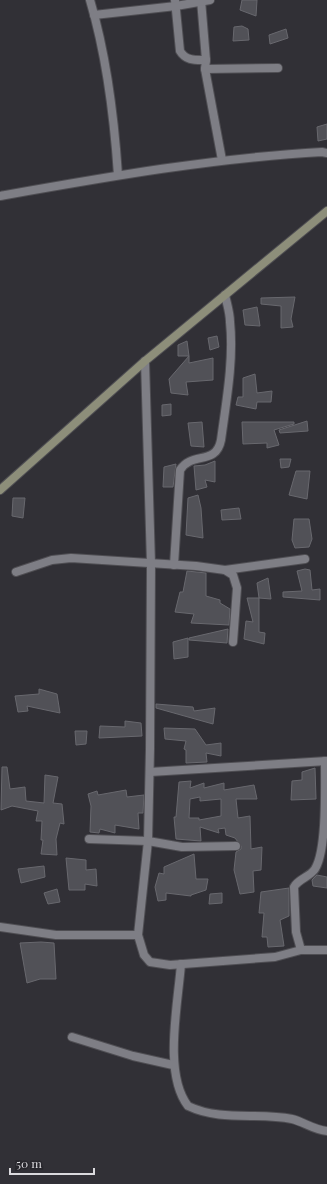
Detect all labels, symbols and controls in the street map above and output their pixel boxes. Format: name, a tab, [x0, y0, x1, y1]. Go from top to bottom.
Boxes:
scale bar	[10, 1150, 94, 1176]
text: 50 m	[16, 1155, 42, 1171]

